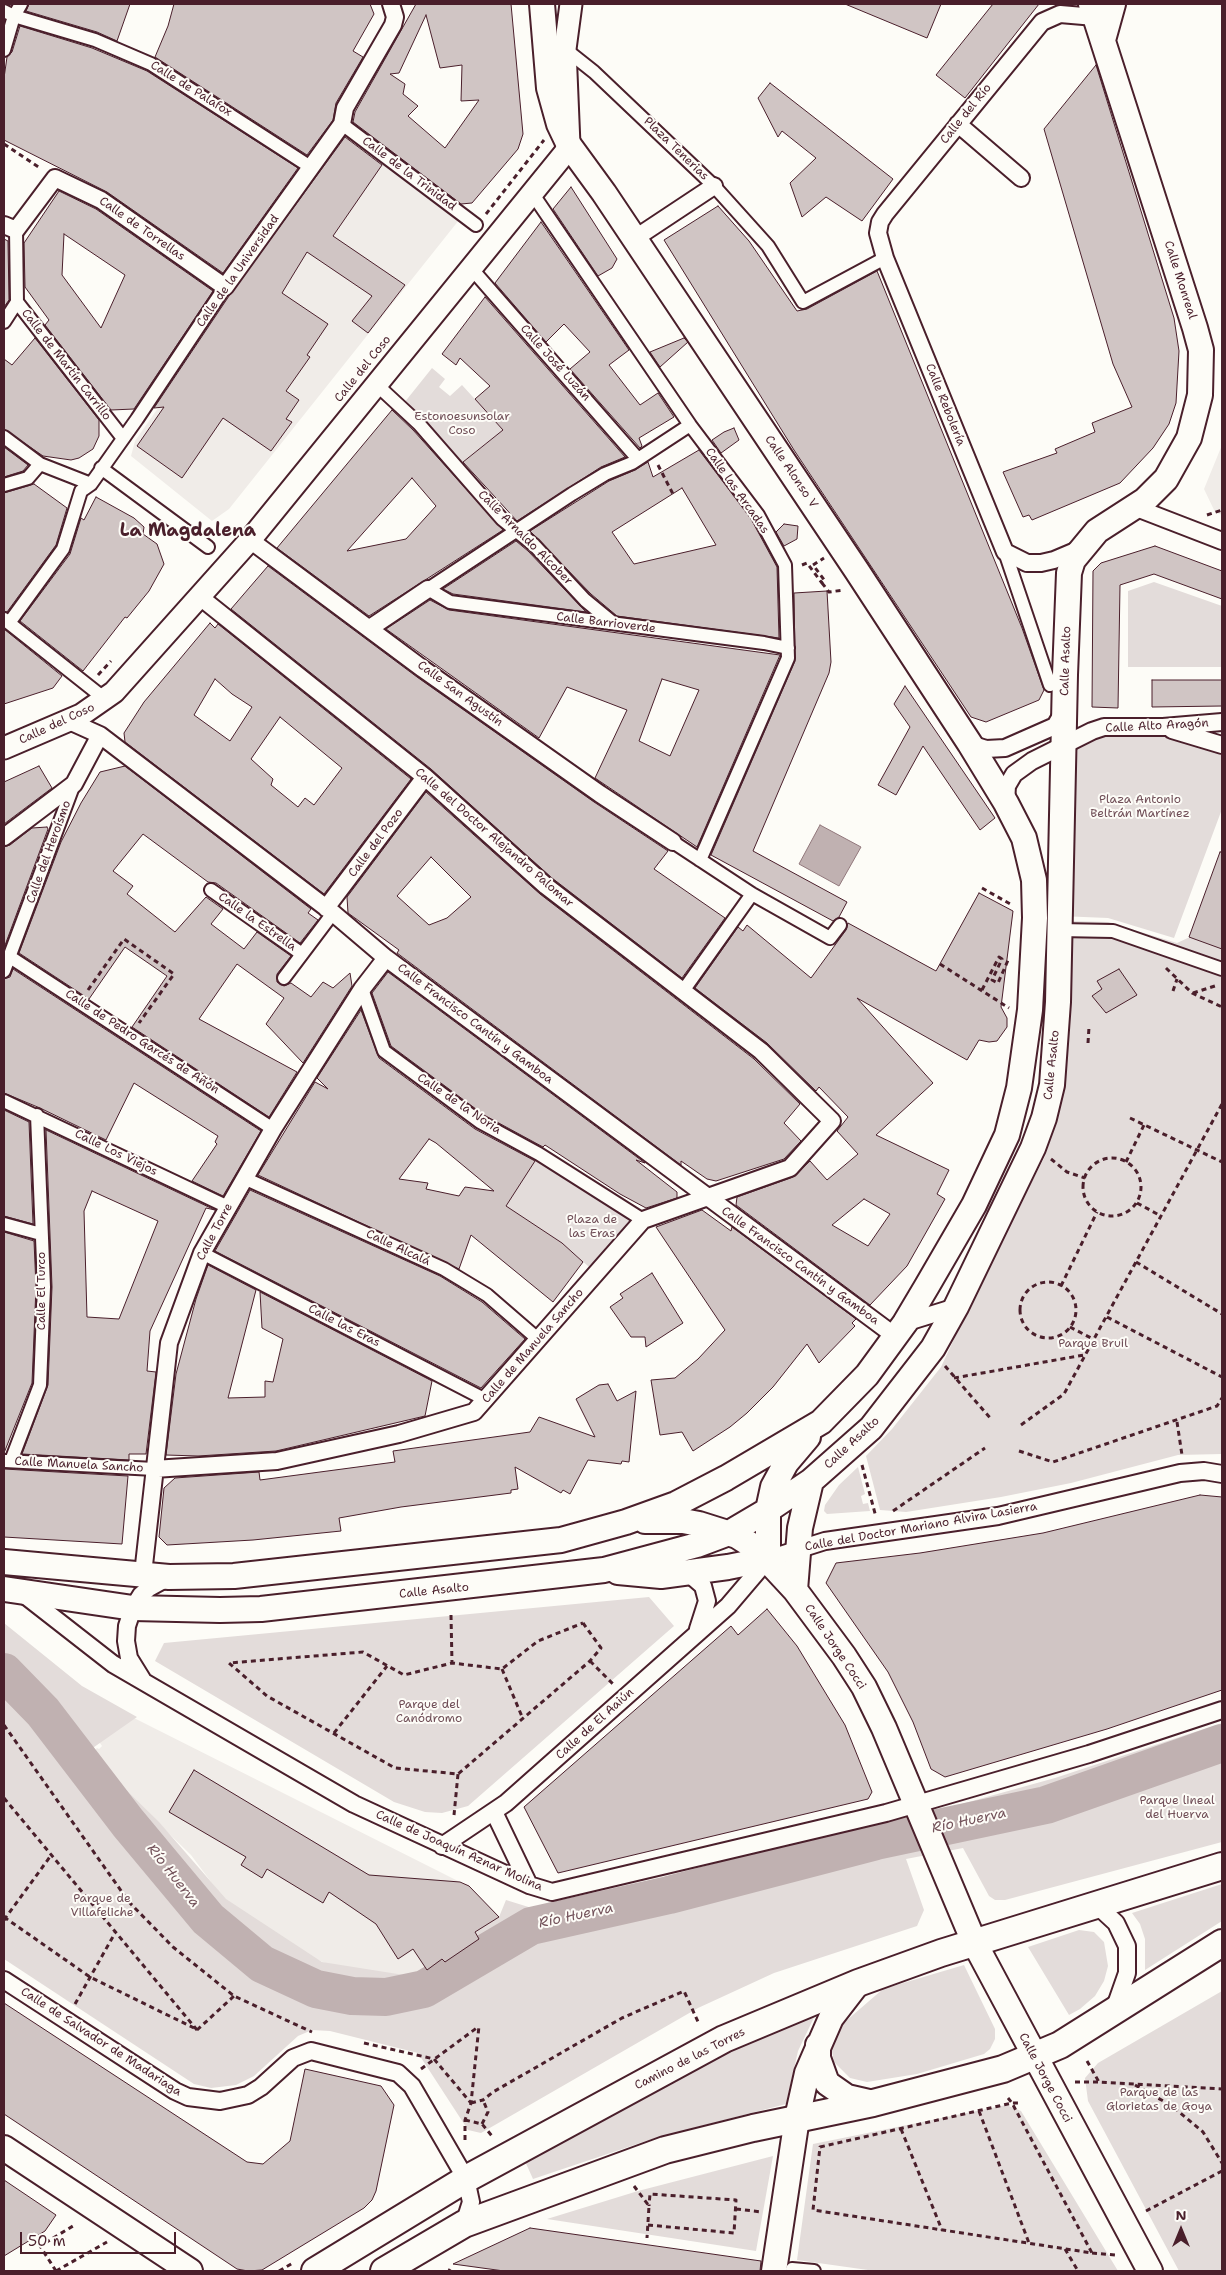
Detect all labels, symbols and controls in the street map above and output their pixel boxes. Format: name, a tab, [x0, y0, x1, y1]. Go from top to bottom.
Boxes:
street label: Calle de Palafox	[148, 58, 234, 120]
street label: Calle del Río	[937, 81, 995, 147]
street label: Plaza Tenerias	[641, 114, 711, 184]
street label: Calle de la Trinidad	[359, 134, 459, 214]
street label: Calle de Torrellas	[96, 194, 188, 264]
street label: Calle de la Universidad	[194, 212, 282, 330]
street label: Calle Monreal	[1161, 239, 1199, 321]
street label: Calle de Martín Carrillo	[18, 306, 114, 424]
street label: Calle José Luzán	[517, 322, 593, 404]
street label: Calle del Coso	[332, 333, 394, 405]
street label: Calle Rebolería	[922, 362, 968, 448]
park label: Estonoesunsolar Coso	[414, 410, 510, 438]
street label: Calle Alonso V	[761, 433, 821, 511]
street label: Calle las Arcadas	[702, 445, 772, 537]
street label: Calle Arnaldo Alcober	[475, 488, 575, 588]
district label: La Magdalena	[120, 520, 256, 542]
street label: Calle Barrioverde	[555, 610, 657, 636]
street label: Calle Asalto	[1058, 626, 1074, 696]
street label: Calle San Agustín	[414, 658, 506, 730]
street label: Calle del Coso	[17, 700, 97, 748]
street label: Calle Alto Aragón	[1105, 716, 1209, 736]
street label: Calle del Doctor Alejandro Palomar	[412, 765, 576, 911]
park label: Plaza Antonio Beltrán Martínez	[1090, 793, 1190, 821]
street label: Calle del Heroísmo	[24, 799, 74, 905]
street label: Calle del Pozo	[346, 806, 406, 880]
street label: Calle la Estrella	[215, 890, 299, 954]
street label: Calle Francisco Cantín y Gamboa	[394, 961, 556, 1087]
street label: Calle de Pedro Garcés de Añón	[62, 987, 222, 1097]
street label: Calle Asalto	[1041, 1029, 1063, 1101]
street label: Calle de la Noria	[414, 1071, 504, 1137]
street label: Calle Los Viejos	[72, 1127, 160, 1179]
street label: Calle Torre	[194, 1201, 236, 1263]
street label: Calle Francisco Cantín y Gamboa	[718, 1204, 882, 1328]
park label: Plaza de las Eras	[567, 1213, 617, 1241]
street label: Calle Alcalá	[364, 1227, 432, 1269]
street label: Calle El Turco	[35, 1252, 49, 1330]
street label: Calle de Manuela Sancho	[479, 1286, 587, 1406]
street label: Calle las Eras	[306, 1302, 382, 1350]
park label: Parque Bruil	[1058, 1337, 1128, 1351]
street label: Calle Asalto	[821, 1414, 883, 1472]
street label: Calle Manuela Sancho	[14, 1454, 144, 1476]
street label: Calle del Doctor Mariano Alvira Lasierra	[804, 1499, 1038, 1555]
street label: Calle Asalto	[398, 1580, 470, 1602]
street label: Calle Jorge Cocci	[801, 1602, 869, 1692]
street label: Calle de El Aaiún	[553, 1685, 637, 1763]
park label: Parque del Canódromo	[396, 1698, 462, 1726]
park label: Parque lineal del Huerva	[1139, 1794, 1215, 1822]
water label: Río Huerva	[930, 1805, 1008, 1837]
street label: Calle de Joaquín Aznar Molina	[373, 1808, 545, 1894]
water label: Río Huerva	[143, 1841, 203, 1911]
park label: Parque de Villafeliche	[70, 1892, 134, 1920]
water label: Río Huerva	[537, 1900, 615, 1932]
street label: Calle de Salvador de Madariaga	[18, 1985, 184, 2099]
street label: Camino de las Torres	[632, 2025, 748, 2093]
street label: Calle Jorge Cocci	[1015, 2031, 1075, 2125]
park label: Parque de las Glorietas de Goya	[1106, 2086, 1212, 2114]
north arrow	[1156, 2205, 1206, 2255]
text: N	[1175, 2206, 1187, 2224]
scale bar	[22, 2222, 179, 2254]
text: 50 m	[28, 2231, 66, 2251]

